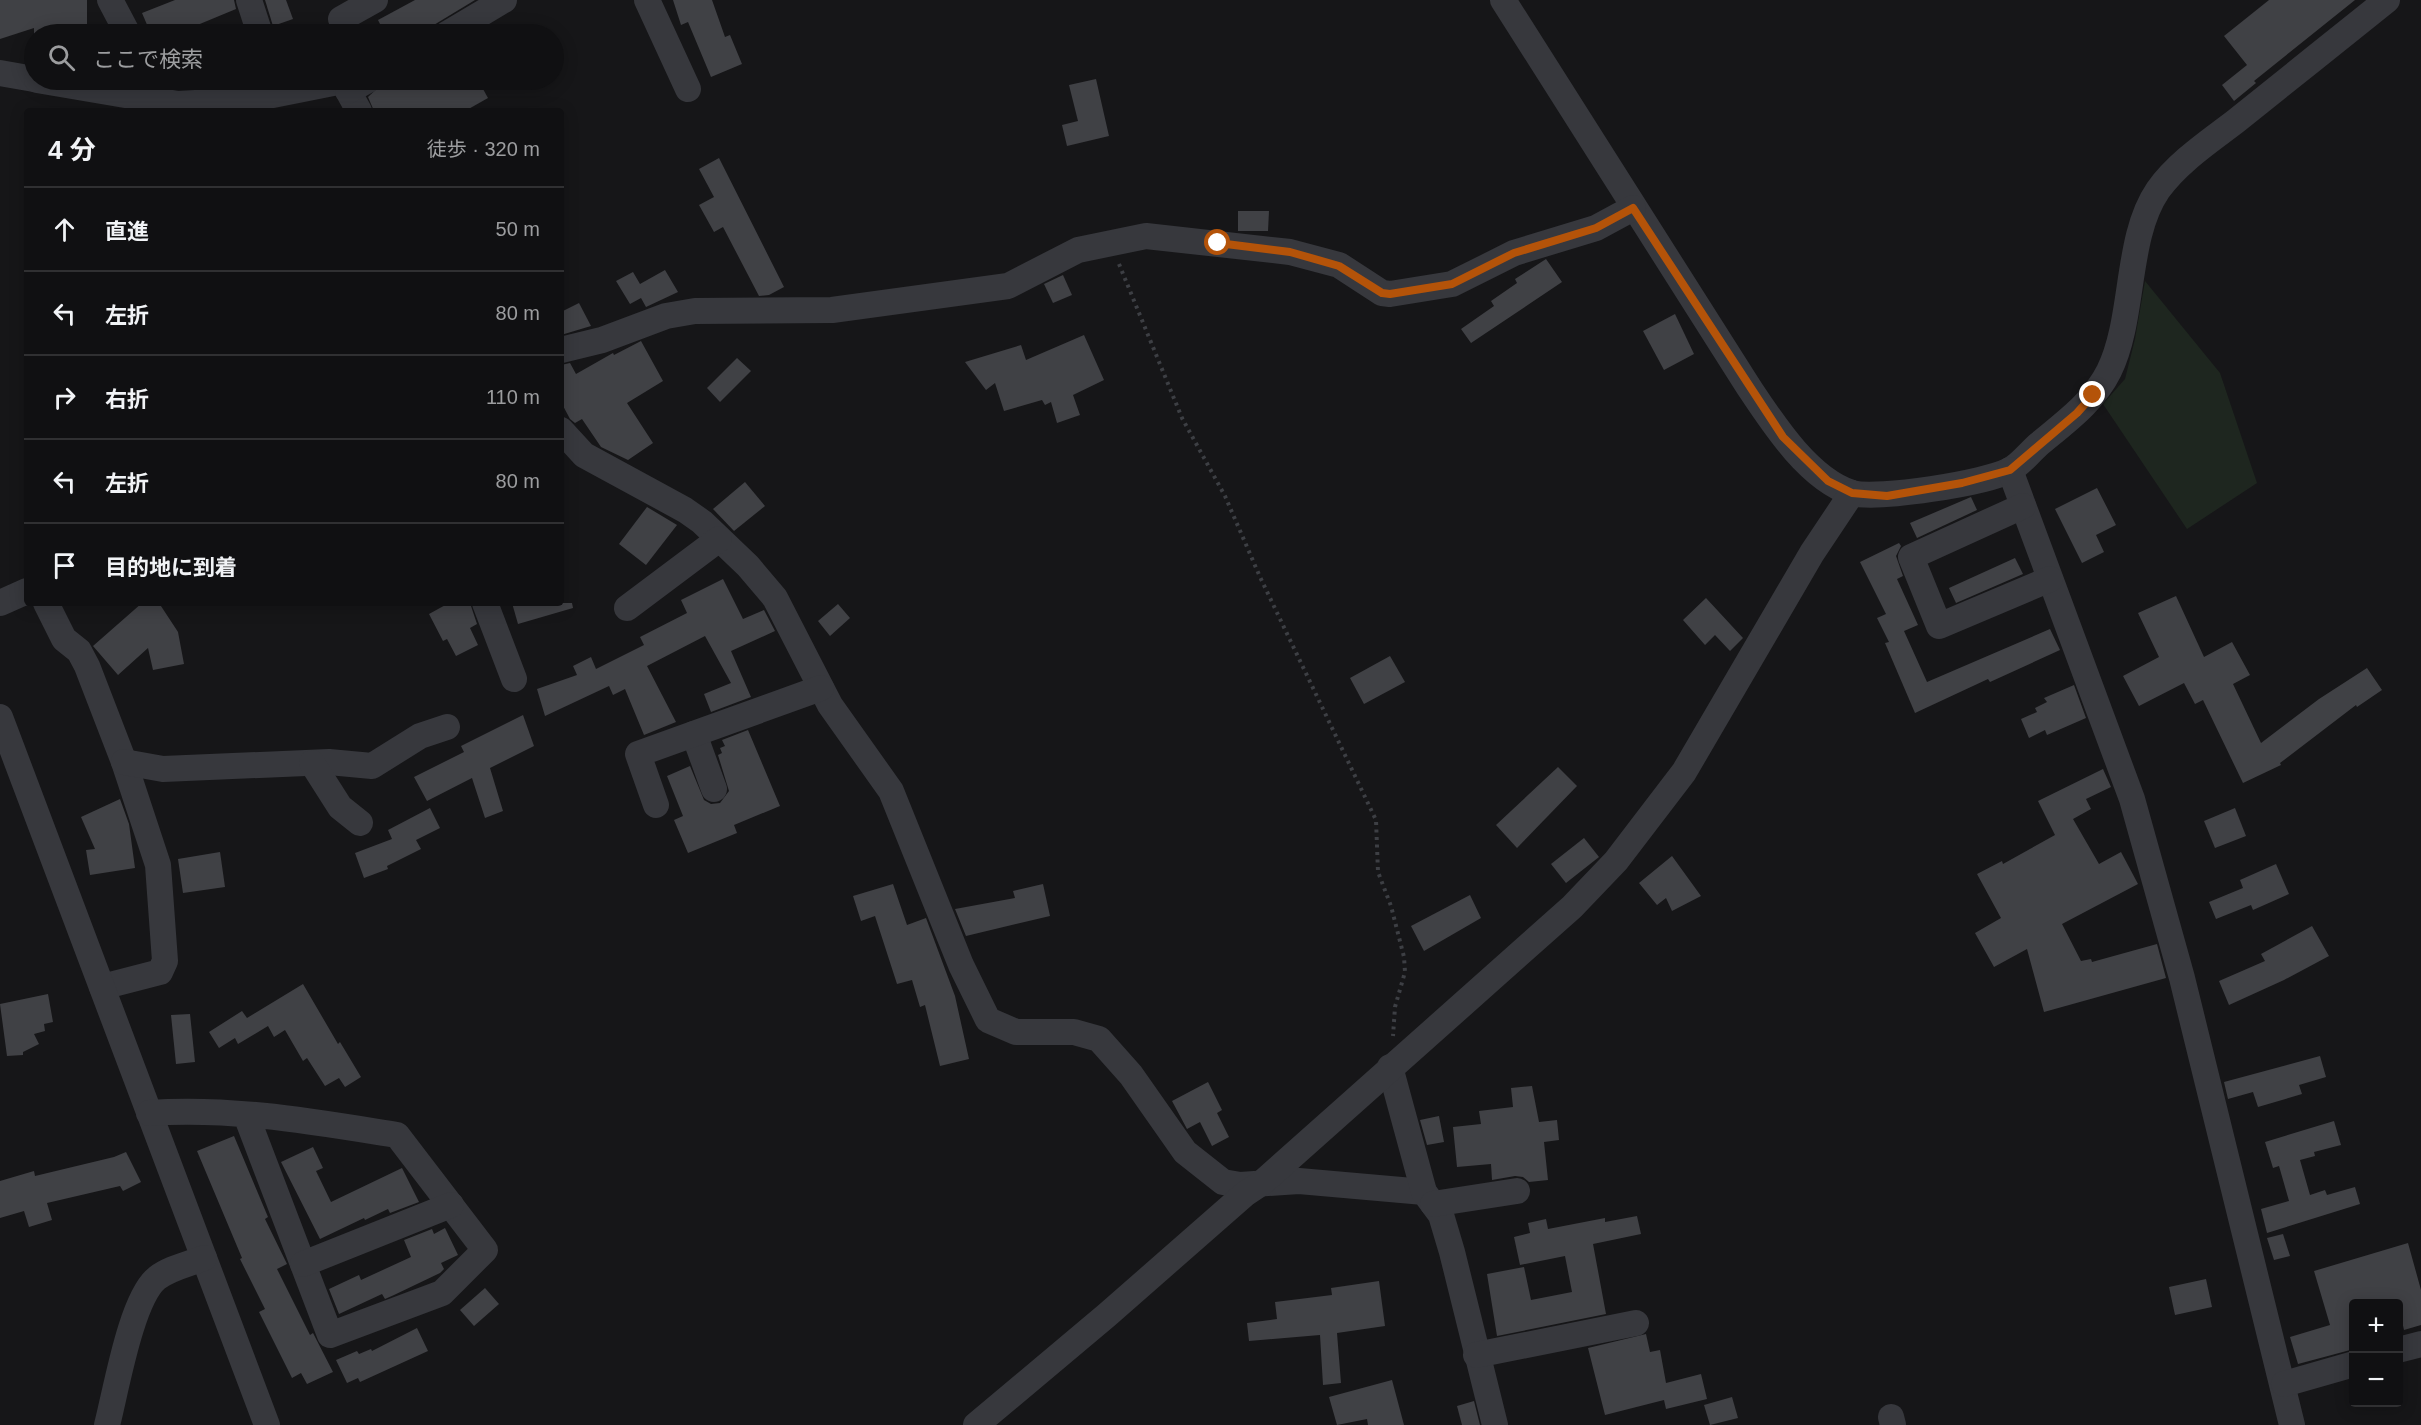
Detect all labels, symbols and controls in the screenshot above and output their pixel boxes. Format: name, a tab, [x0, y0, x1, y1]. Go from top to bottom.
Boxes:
search box	[24, 24, 564, 90]
icon: search	[45, 41, 78, 74]
text: ここで検索	[93, 47, 203, 72]
text: 4 分	[48, 135, 96, 165]
text: 徒歩 · 320 m	[427, 138, 540, 160]
icon: ahead	[48, 213, 81, 246]
text: 50 m	[496, 218, 540, 240]
text: 直進	[105, 219, 149, 244]
route start	[1204, 229, 1230, 255]
icon: left	[48, 297, 81, 330]
text: 80 m	[496, 302, 540, 324]
text: 左折	[105, 303, 149, 328]
icon: right	[48, 381, 81, 414]
route end	[2079, 381, 2105, 407]
text: 110 m	[486, 386, 540, 408]
text: 右折	[105, 387, 149, 412]
icon: left	[48, 465, 81, 498]
text: 80 m	[496, 470, 540, 492]
text: 左折	[105, 471, 149, 496]
icon: arrive	[48, 549, 81, 582]
text: 目的地に到着	[105, 555, 237, 580]
map controls	[2349, 1299, 2403, 1407]
button: +	[2349, 1299, 2403, 1353]
button: −	[2349, 1353, 2403, 1407]

